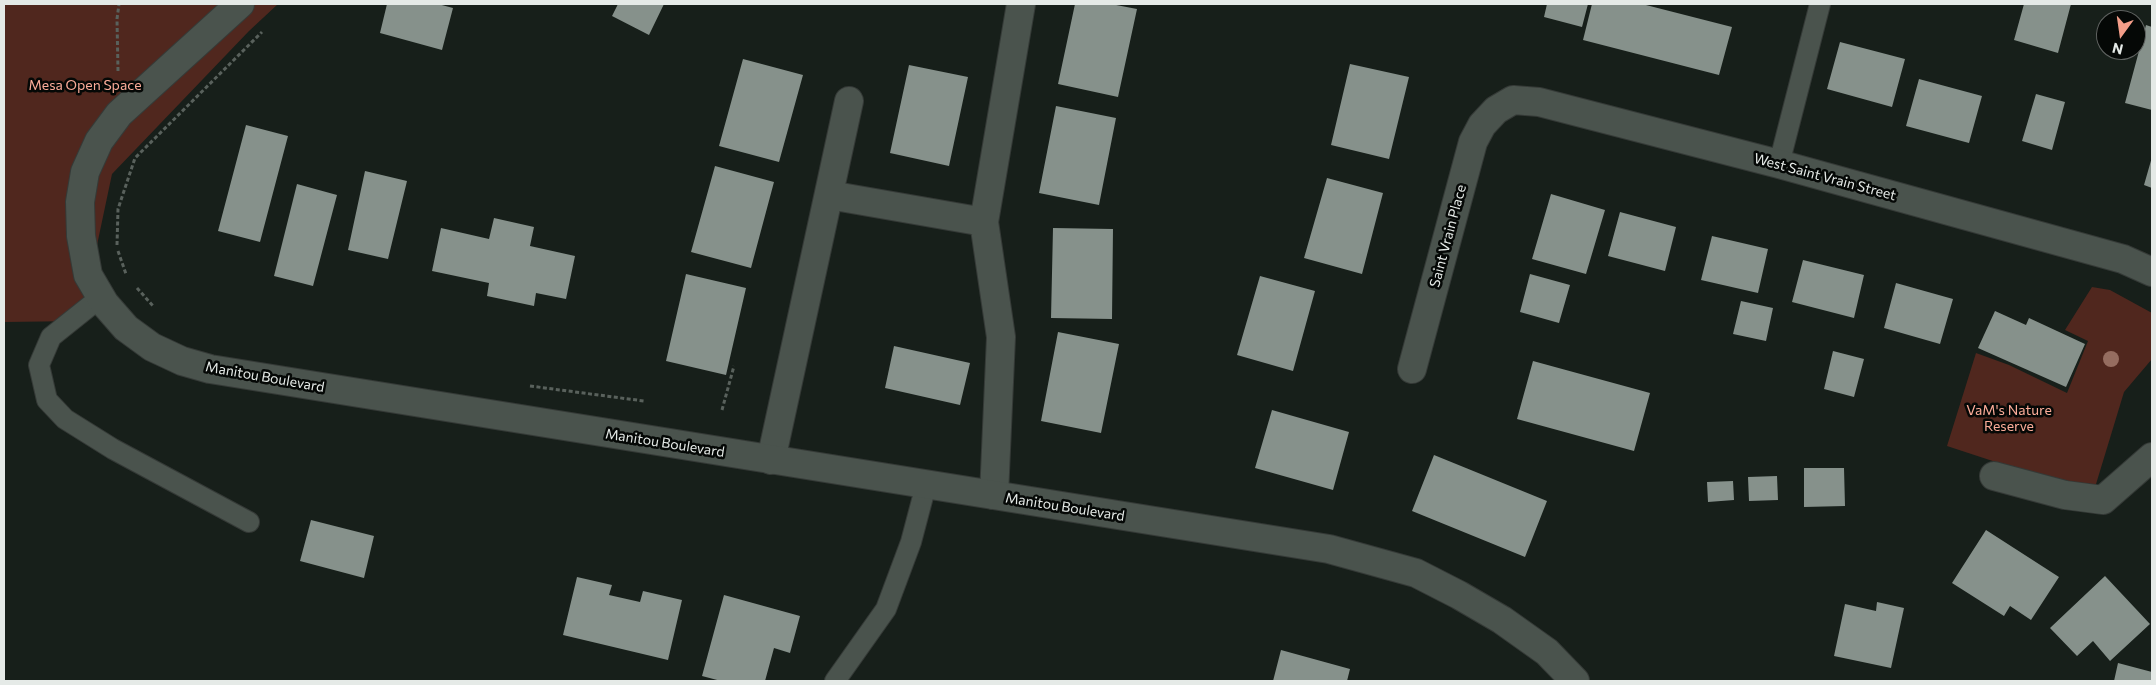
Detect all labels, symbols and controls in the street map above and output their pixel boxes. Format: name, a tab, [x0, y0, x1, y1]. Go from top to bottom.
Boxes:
north arrow	[2096, 10, 2146, 60]
text: N	[2110, 40, 2125, 59]
park label: Mesa Open Space	[28, 77, 142, 93]
street label: West Saint Vrain Street	[1752, 150, 1898, 204]
street label: Saint Vrain Place	[1426, 183, 1470, 289]
street label: Manitou Boulevard	[204, 358, 326, 396]
park label: VaM's Nature Reserve	[1966, 402, 2052, 434]
street label: Manitou Boulevard	[604, 425, 726, 461]
street label: Manitou Boulevard	[1004, 489, 1126, 525]

